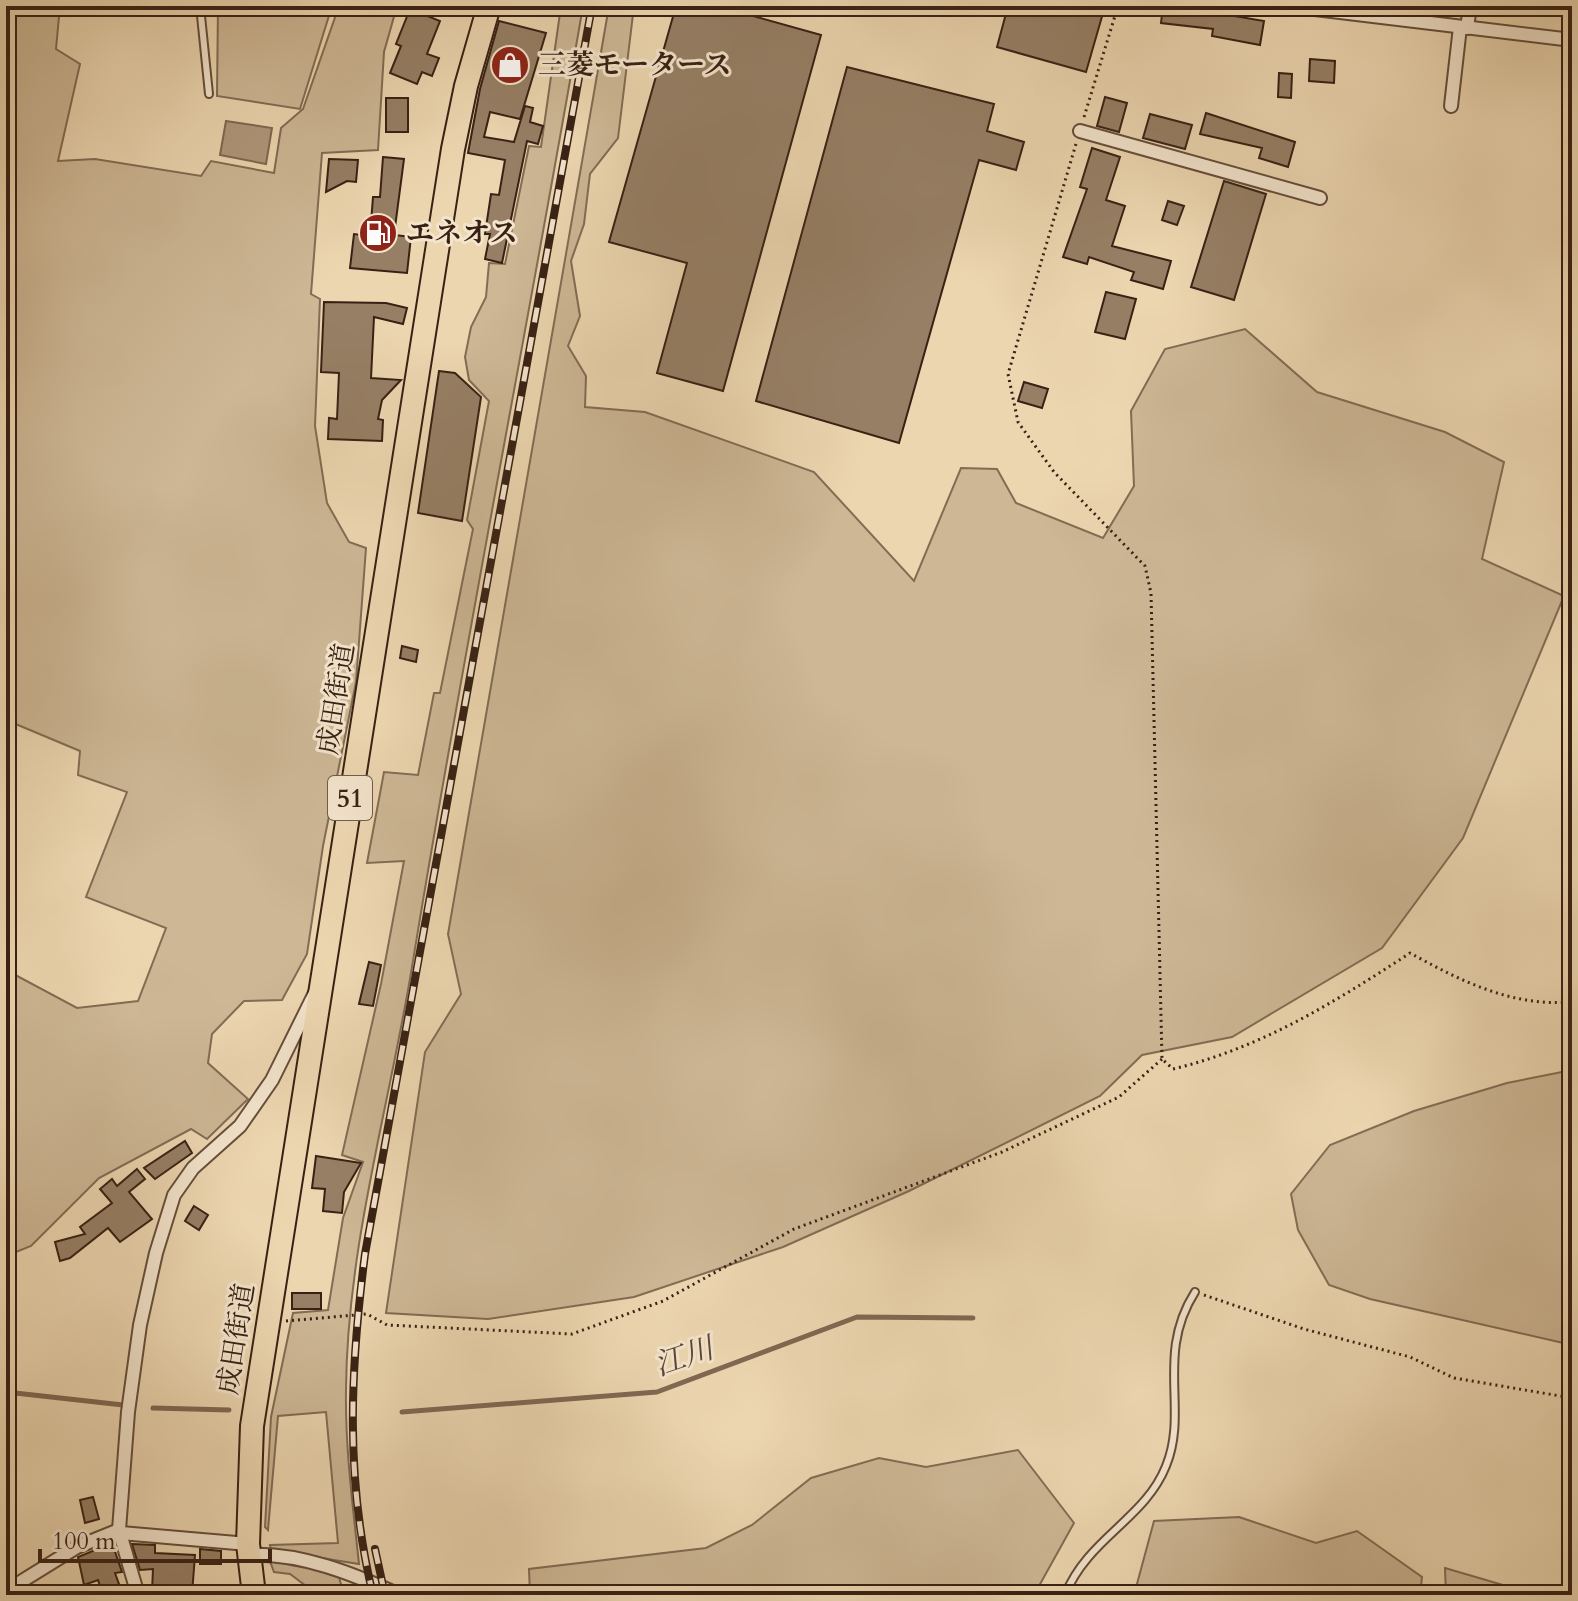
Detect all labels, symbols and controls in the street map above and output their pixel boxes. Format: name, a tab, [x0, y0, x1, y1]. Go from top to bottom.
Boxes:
shop icon: 三菱モータース	[489, 44, 531, 86]
place label: 三菱モータース	[538, 46, 731, 84]
fuel station icon: エネオス	[357, 212, 399, 254]
place label: エネオス	[406, 214, 518, 252]
street label: 成田街道	[308, 641, 364, 757]
road number: 51	[328, 776, 372, 820]
street label: 成田街道	[208, 1281, 264, 1397]
water label: 江川	[649, 1327, 722, 1386]
scale bar	[40, 1513, 270, 1563]
text: 100 m	[52, 1525, 116, 1558]

